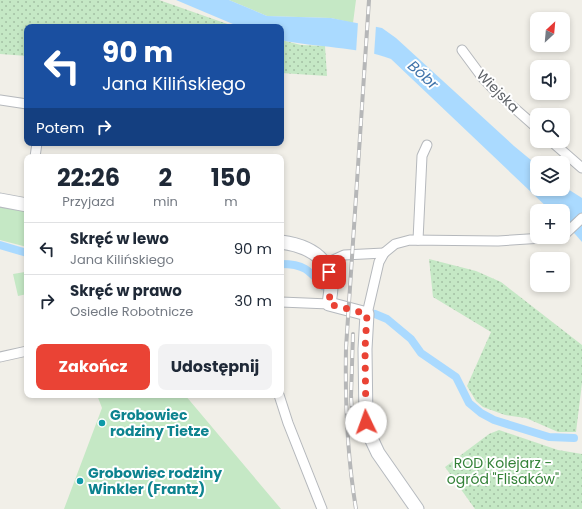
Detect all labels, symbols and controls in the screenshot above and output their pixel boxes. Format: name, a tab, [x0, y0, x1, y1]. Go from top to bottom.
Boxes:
north arrow	[530, 12, 570, 52]
map controls	[530, 12, 570, 292]
text: 90 m	[102, 33, 173, 72]
icon: left	[36, 40, 88, 92]
water label: Bóbr	[403, 55, 443, 94]
button: sound	[530, 60, 570, 100]
street label: Wiejska	[472, 65, 524, 117]
text: Jana Kilińskiego	[102, 71, 246, 96]
button: search	[530, 108, 570, 148]
icon: right	[93, 116, 115, 138]
text: Potem	[36, 117, 85, 138]
button: layers	[530, 156, 570, 196]
text: 22:26	[57, 161, 120, 194]
text: 2	[159, 161, 172, 194]
text: 150	[211, 161, 251, 194]
text: Przyjazd	[62, 192, 115, 211]
text: min	[153, 192, 178, 211]
text: m	[224, 192, 238, 211]
button: +	[530, 204, 570, 244]
text: Skręć w lewo	[70, 228, 169, 249]
icon: left	[36, 238, 58, 260]
text: 90 m	[234, 238, 272, 259]
text: Jana Kilińskiego	[70, 250, 174, 269]
button: −	[530, 252, 570, 292]
pin	[312, 255, 346, 289]
icon: arrive	[318, 261, 340, 283]
text: Skręć w prawo	[70, 280, 182, 301]
icon: right	[36, 290, 58, 312]
text: 30 m	[234, 290, 272, 311]
text: Osiedle Robotnicze	[70, 302, 193, 321]
button: Zakończ	[36, 344, 150, 390]
button: Udostępnij	[158, 344, 272, 390]
position arrow	[345, 401, 387, 443]
place label: Grobowiec rodziny Tietze	[110, 405, 209, 441]
marker: Grobowiec rodziny Tietze	[97, 418, 107, 428]
park label: ROD Kolejarz - ogród "Flisaków"	[447, 453, 559, 489]
place label: Grobowiec rodziny Winkler (Frantz)	[88, 463, 222, 499]
marker: Grobowiec rodziny Winkler (Frantz)	[75, 476, 85, 486]

